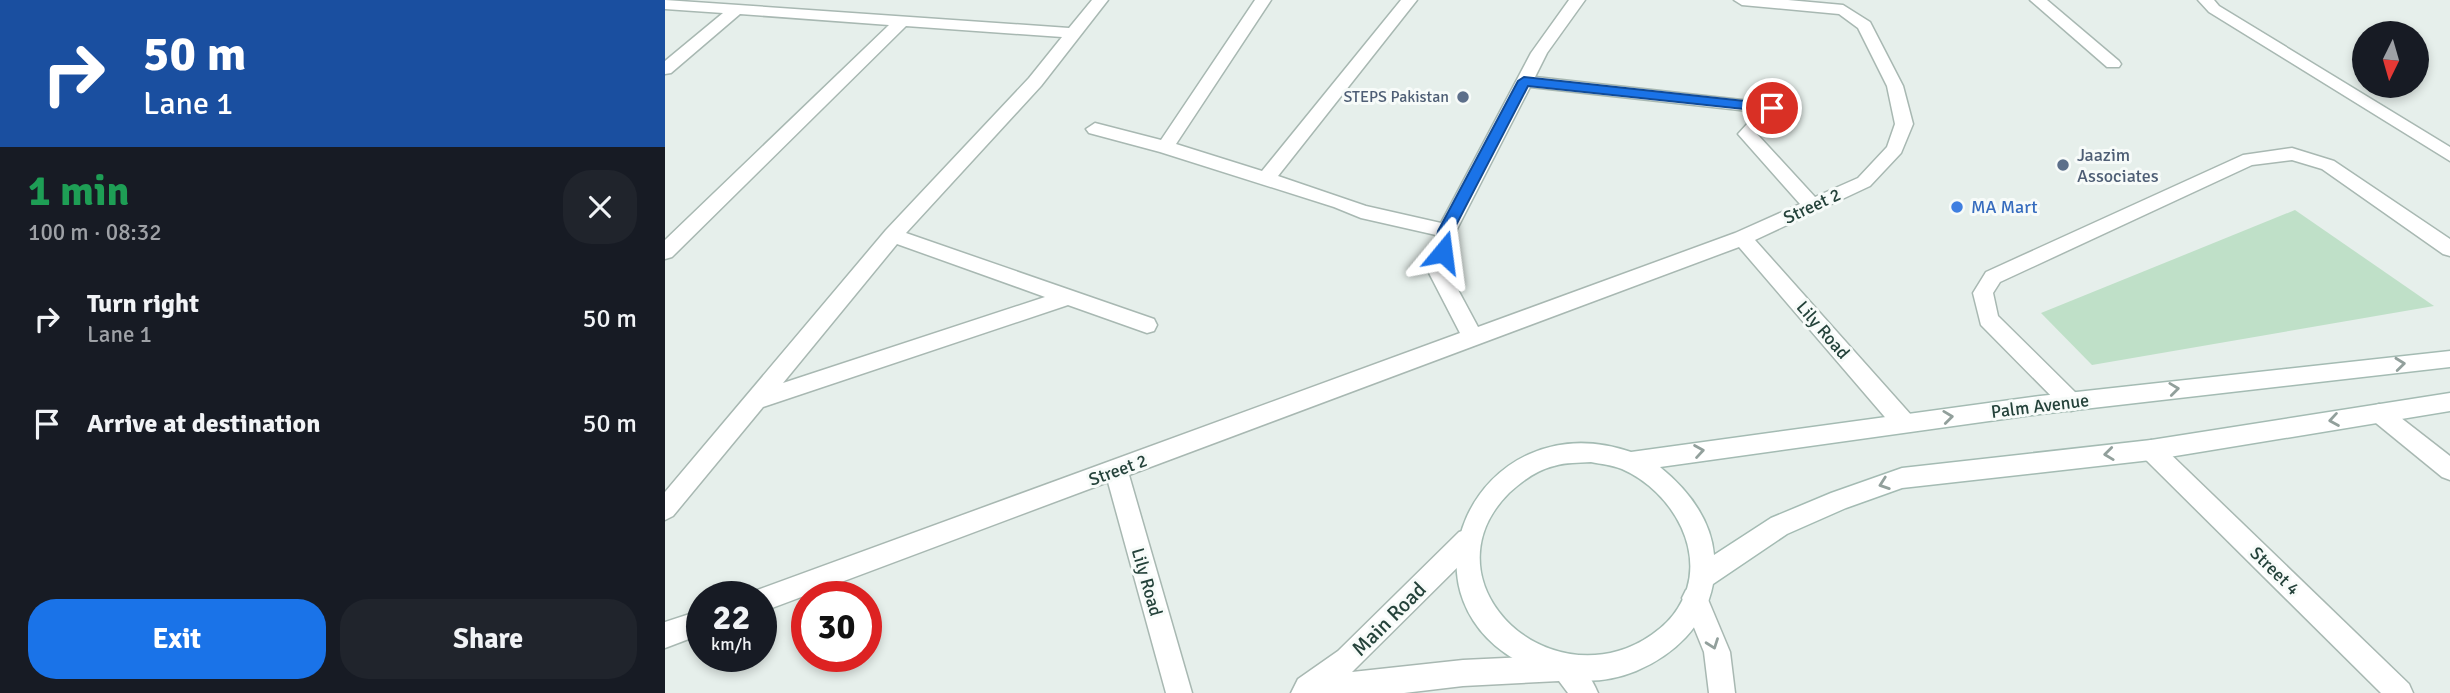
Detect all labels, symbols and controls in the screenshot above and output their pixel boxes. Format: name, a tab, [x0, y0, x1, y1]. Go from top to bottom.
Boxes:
north arrow	[2352, 21, 2429, 98]
map controls	[2352, 21, 2429, 98]
text: 50 m	[143, 24, 246, 84]
icon: right	[28, 28, 119, 119]
pin	[1742, 78, 1802, 138]
text: Lane 1	[143, 84, 233, 123]
place label: STEPS Pakistan	[1344, 87, 1449, 107]
marker: STEPS Pakistan	[1455, 89, 1471, 105]
icon: arrive	[1753, 89, 1791, 127]
place label: Jaazim Associates	[2077, 144, 2159, 187]
marker: Jaazim Associates	[2055, 157, 2071, 173]
text: 1 min	[28, 166, 129, 217]
button: close	[563, 170, 637, 244]
street label: Street 2	[1780, 183, 1844, 229]
place label: MA Mart	[1971, 196, 2037, 218]
marker: MA Mart	[1949, 199, 1965, 215]
position arrow	[1406, 215, 1480, 289]
text: 100 m · 08:32	[28, 218, 162, 247]
text: Turn right	[87, 288, 199, 320]
street label: Lily Road	[1792, 296, 1854, 364]
icon: right	[28, 300, 66, 338]
text: 50 m	[582, 303, 637, 335]
text: Lane 1	[87, 320, 152, 349]
one-way arrow	[2395, 357, 2406, 372]
one-way arrow	[2168, 381, 2180, 396]
street label: Palm Avenue	[1990, 389, 2090, 423]
icon: arrive	[28, 405, 66, 443]
text: Arrive at destination	[87, 408, 320, 440]
text: 50 m	[582, 408, 637, 440]
one-way arrow	[1943, 409, 1954, 424]
one-way arrow	[2328, 413, 2340, 428]
one-way arrow	[1693, 444, 1705, 459]
one-way arrow	[2103, 447, 2115, 462]
street label: Street 2	[1086, 449, 1150, 491]
one-way arrow	[1879, 476, 1891, 490]
street label: Street 4	[2246, 542, 2305, 600]
street label: Lily Road	[1127, 545, 1167, 619]
street label: Main Road	[1346, 576, 1432, 662]
speed limit sign: 30	[791, 581, 882, 672]
text: 22	[713, 596, 750, 639]
button: Exit	[28, 599, 326, 679]
button: Share	[340, 599, 637, 679]
text: km/h	[711, 633, 752, 655]
one-way arrow	[1705, 638, 1719, 650]

